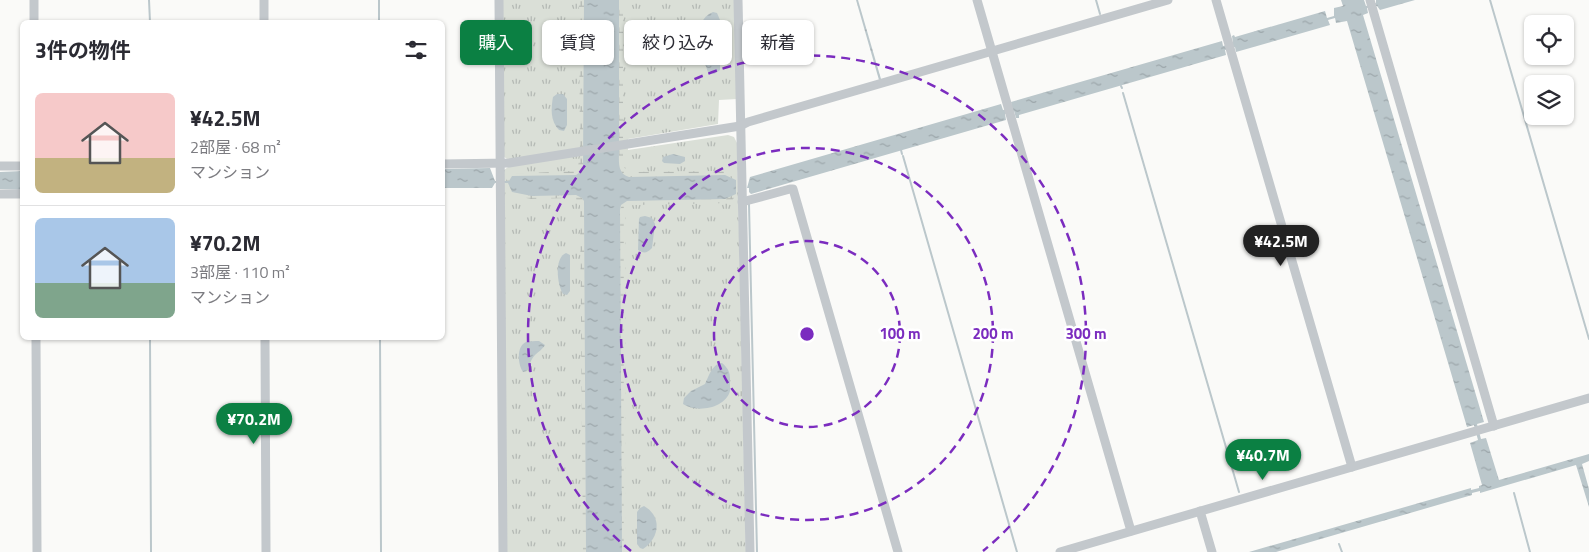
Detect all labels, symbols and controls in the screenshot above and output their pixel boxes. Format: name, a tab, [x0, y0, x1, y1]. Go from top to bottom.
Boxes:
map controls	[1524, 15, 1574, 125]
button: locate	[1524, 15, 1574, 65]
chip: 購入	[460, 20, 532, 65]
chip: 賃貸	[542, 20, 614, 65]
chip: 絞り込み	[624, 20, 732, 65]
chip: 新着	[742, 20, 814, 65]
text: 3件の物件	[35, 34, 131, 66]
icon: filters	[402, 36, 430, 64]
button: layers	[1524, 75, 1574, 125]
text: ¥42.5M	[190, 102, 260, 134]
icon: home	[75, 113, 135, 173]
text: 2部屋 · 68 m²	[190, 135, 281, 159]
text: マンション	[190, 160, 270, 184]
pin: ¥42.5M	[1240, 224, 1322, 267]
text: ¥70.2M	[190, 227, 260, 259]
text: ¥42.5M	[1254, 229, 1308, 253]
icon: home	[75, 238, 135, 298]
text: 3部屋 · 110 m²	[190, 260, 290, 284]
text: マンション	[190, 285, 270, 309]
text: 100 m	[879, 322, 921, 345]
text: 200 m	[972, 322, 1014, 345]
text: 300 m	[1065, 322, 1107, 345]
centre of rings	[798, 325, 816, 343]
pin: ¥70.2M	[213, 402, 295, 445]
text: ¥70.2M	[227, 407, 281, 431]
pin: ¥40.7M	[1222, 438, 1304, 481]
text: ¥40.7M	[1236, 443, 1290, 467]

